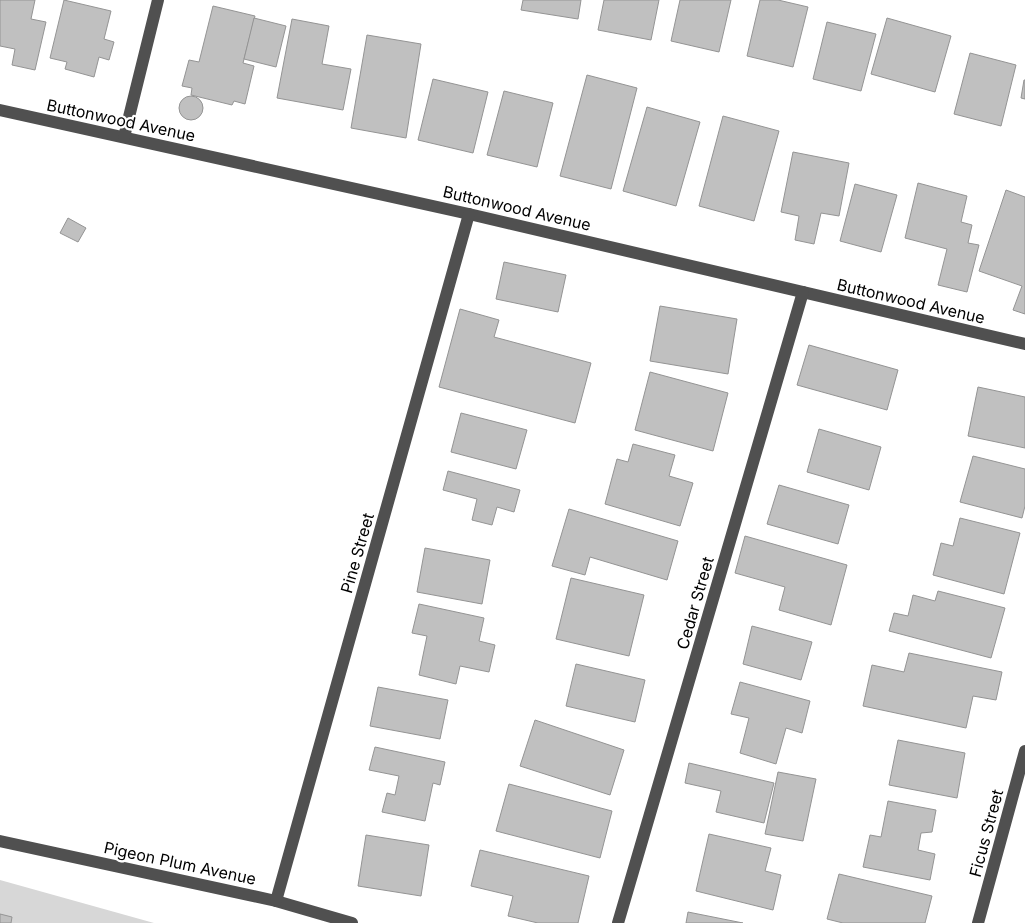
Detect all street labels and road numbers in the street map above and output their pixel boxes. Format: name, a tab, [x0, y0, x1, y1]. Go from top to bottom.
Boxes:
street label: Buttonwood Avenue	[45, 94, 197, 146]
street label: Buttonwood Avenue	[441, 181, 593, 235]
street label: Buttonwood Avenue	[835, 274, 987, 328]
street label: Pine Street	[336, 511, 378, 595]
street label: Cedar Street	[672, 554, 718, 652]
street label: Ficus Street	[965, 787, 1007, 879]
street label: Pigeon Plum Avenue	[102, 837, 258, 889]

